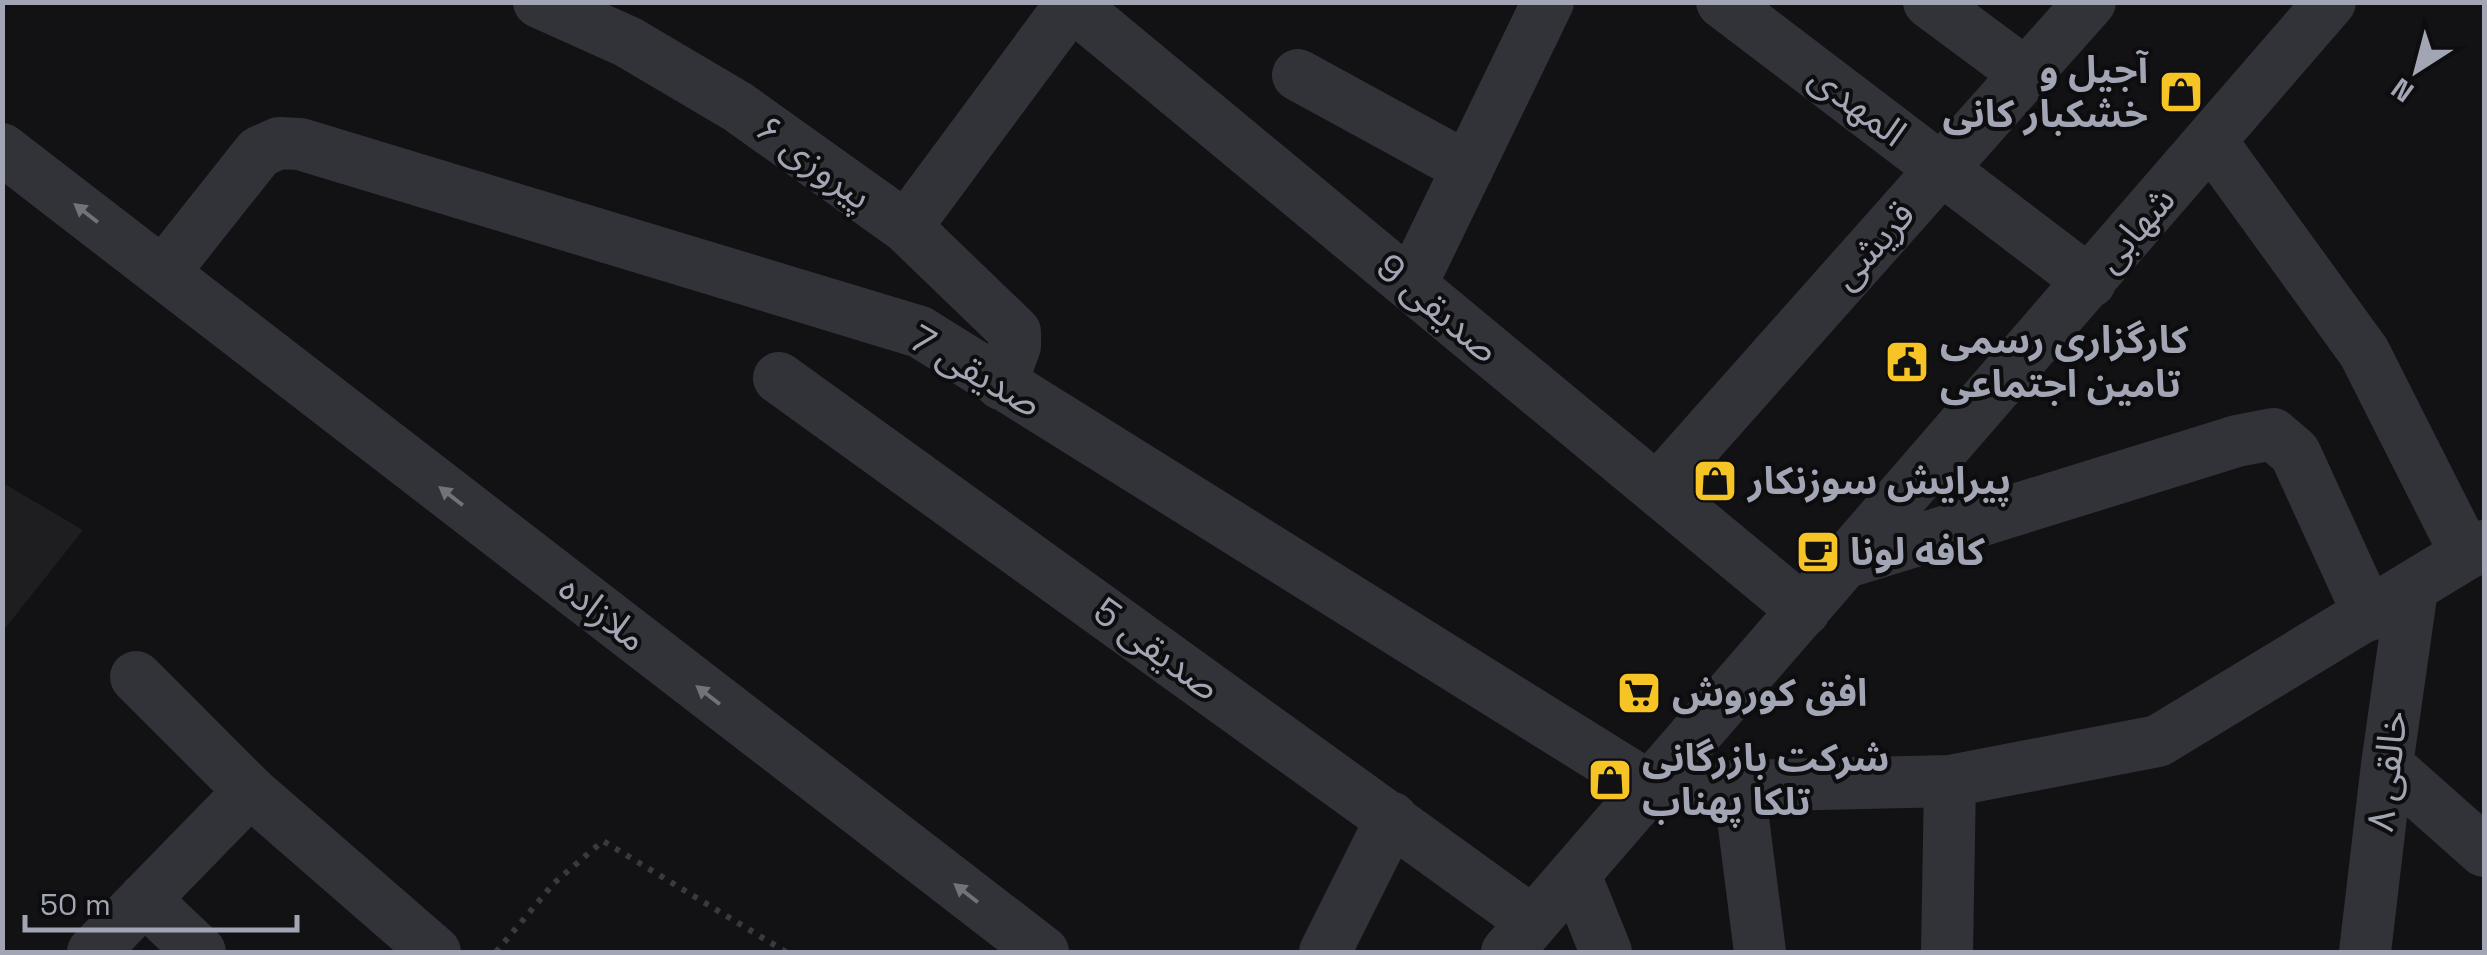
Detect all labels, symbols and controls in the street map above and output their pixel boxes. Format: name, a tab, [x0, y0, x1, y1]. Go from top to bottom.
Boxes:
north arrow	[2367, 20, 2467, 120]
place label: آجیل و خشکبار کانی	[1942, 46, 2150, 138]
street label: المهدی	[1800, 53, 1916, 157]
shop icon: آجیل و خشکبار کانی	[2158, 69, 2204, 115]
text: N	[2384, 70, 2420, 110]
street label: پیروزی ۶	[746, 104, 881, 220]
street label: شهابی	[2085, 176, 2185, 282]
street label: قریشی	[1821, 191, 1925, 299]
one-way arrow	[73, 203, 98, 224]
street label: صدیقی 9	[1367, 243, 1509, 373]
street label: صدیقی 7	[902, 314, 1050, 428]
place label: کارگزاری رسمی تامین اجتماعی	[1940, 316, 2189, 408]
public building icon: کارگزاری رسمی تامین اجتماعی	[1884, 339, 1930, 385]
place label: پیرایش سوزنکار	[1746, 457, 2011, 507]
shop icon: پیرایش سوزنکار	[1692, 458, 1738, 504]
one-way arrow	[438, 486, 464, 507]
place label: کافه لونا	[1850, 528, 1985, 576]
cafe icon: کافه لونا	[1795, 529, 1841, 575]
street label: ملازاده	[550, 564, 656, 662]
street label: صدیقی 5	[1084, 587, 1230, 711]
place label: افق کوروش	[1672, 669, 1867, 717]
supermarket icon: افق کوروش	[1616, 670, 1662, 716]
one-way arrow	[696, 684, 722, 705]
street label: خالقی ۸	[2356, 708, 2418, 834]
place label: شرکت بازرگانی تلکا پهناب	[1642, 734, 1889, 828]
shop icon: شرکت بازرگانی تلکا پهناب	[1587, 757, 1633, 803]
scale bar	[25, 870, 298, 932]
one-way arrow	[953, 883, 979, 904]
text: 50 m	[40, 885, 111, 924]

